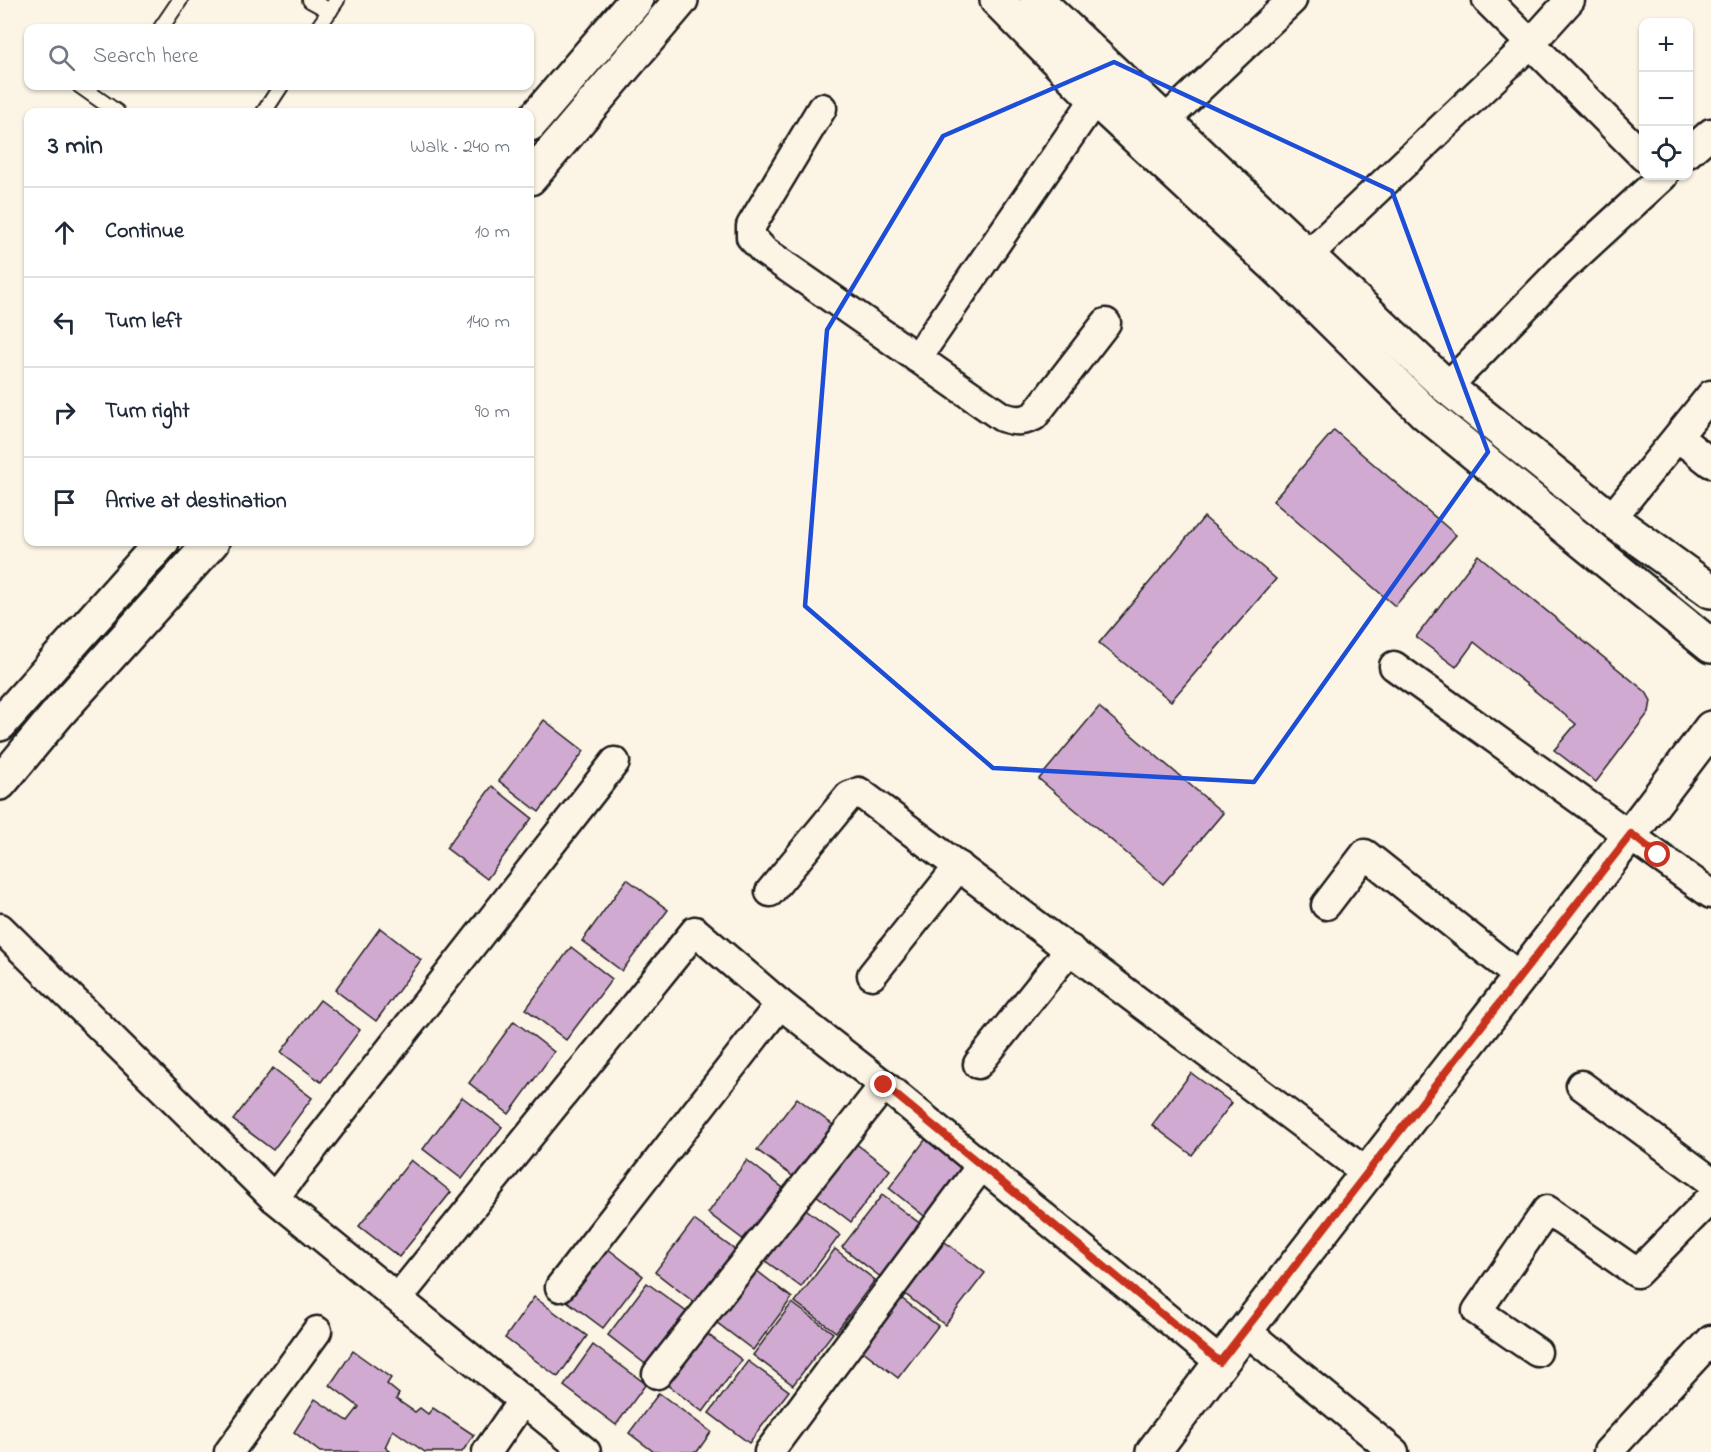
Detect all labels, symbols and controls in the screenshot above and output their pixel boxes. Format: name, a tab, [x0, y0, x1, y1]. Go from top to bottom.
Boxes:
map controls	[1639, 18, 1693, 180]
button: +	[1639, 18, 1693, 72]
search box	[24, 24, 534, 90]
icon: search	[45, 41, 78, 74]
text: Search here	[93, 41, 198, 73]
button: −	[1639, 72, 1693, 126]
button: locate	[1639, 126, 1693, 180]
text: 3 min	[48, 128, 103, 166]
text: Walk · 240 m	[410, 133, 510, 162]
icon: ahead	[48, 216, 81, 249]
text: Continue	[105, 216, 184, 248]
text: 10 m	[474, 218, 510, 247]
icon: left	[48, 306, 81, 339]
text: Turn left	[105, 306, 182, 338]
text: 140 m	[466, 308, 510, 337]
icon: right	[48, 396, 81, 429]
text: Turn right	[105, 396, 190, 428]
text: 90 m	[475, 398, 510, 427]
icon: arrive	[48, 486, 81, 519]
text: Arrive at destination	[105, 486, 287, 518]
route start	[1644, 841, 1670, 867]
route end	[870, 1071, 896, 1097]

